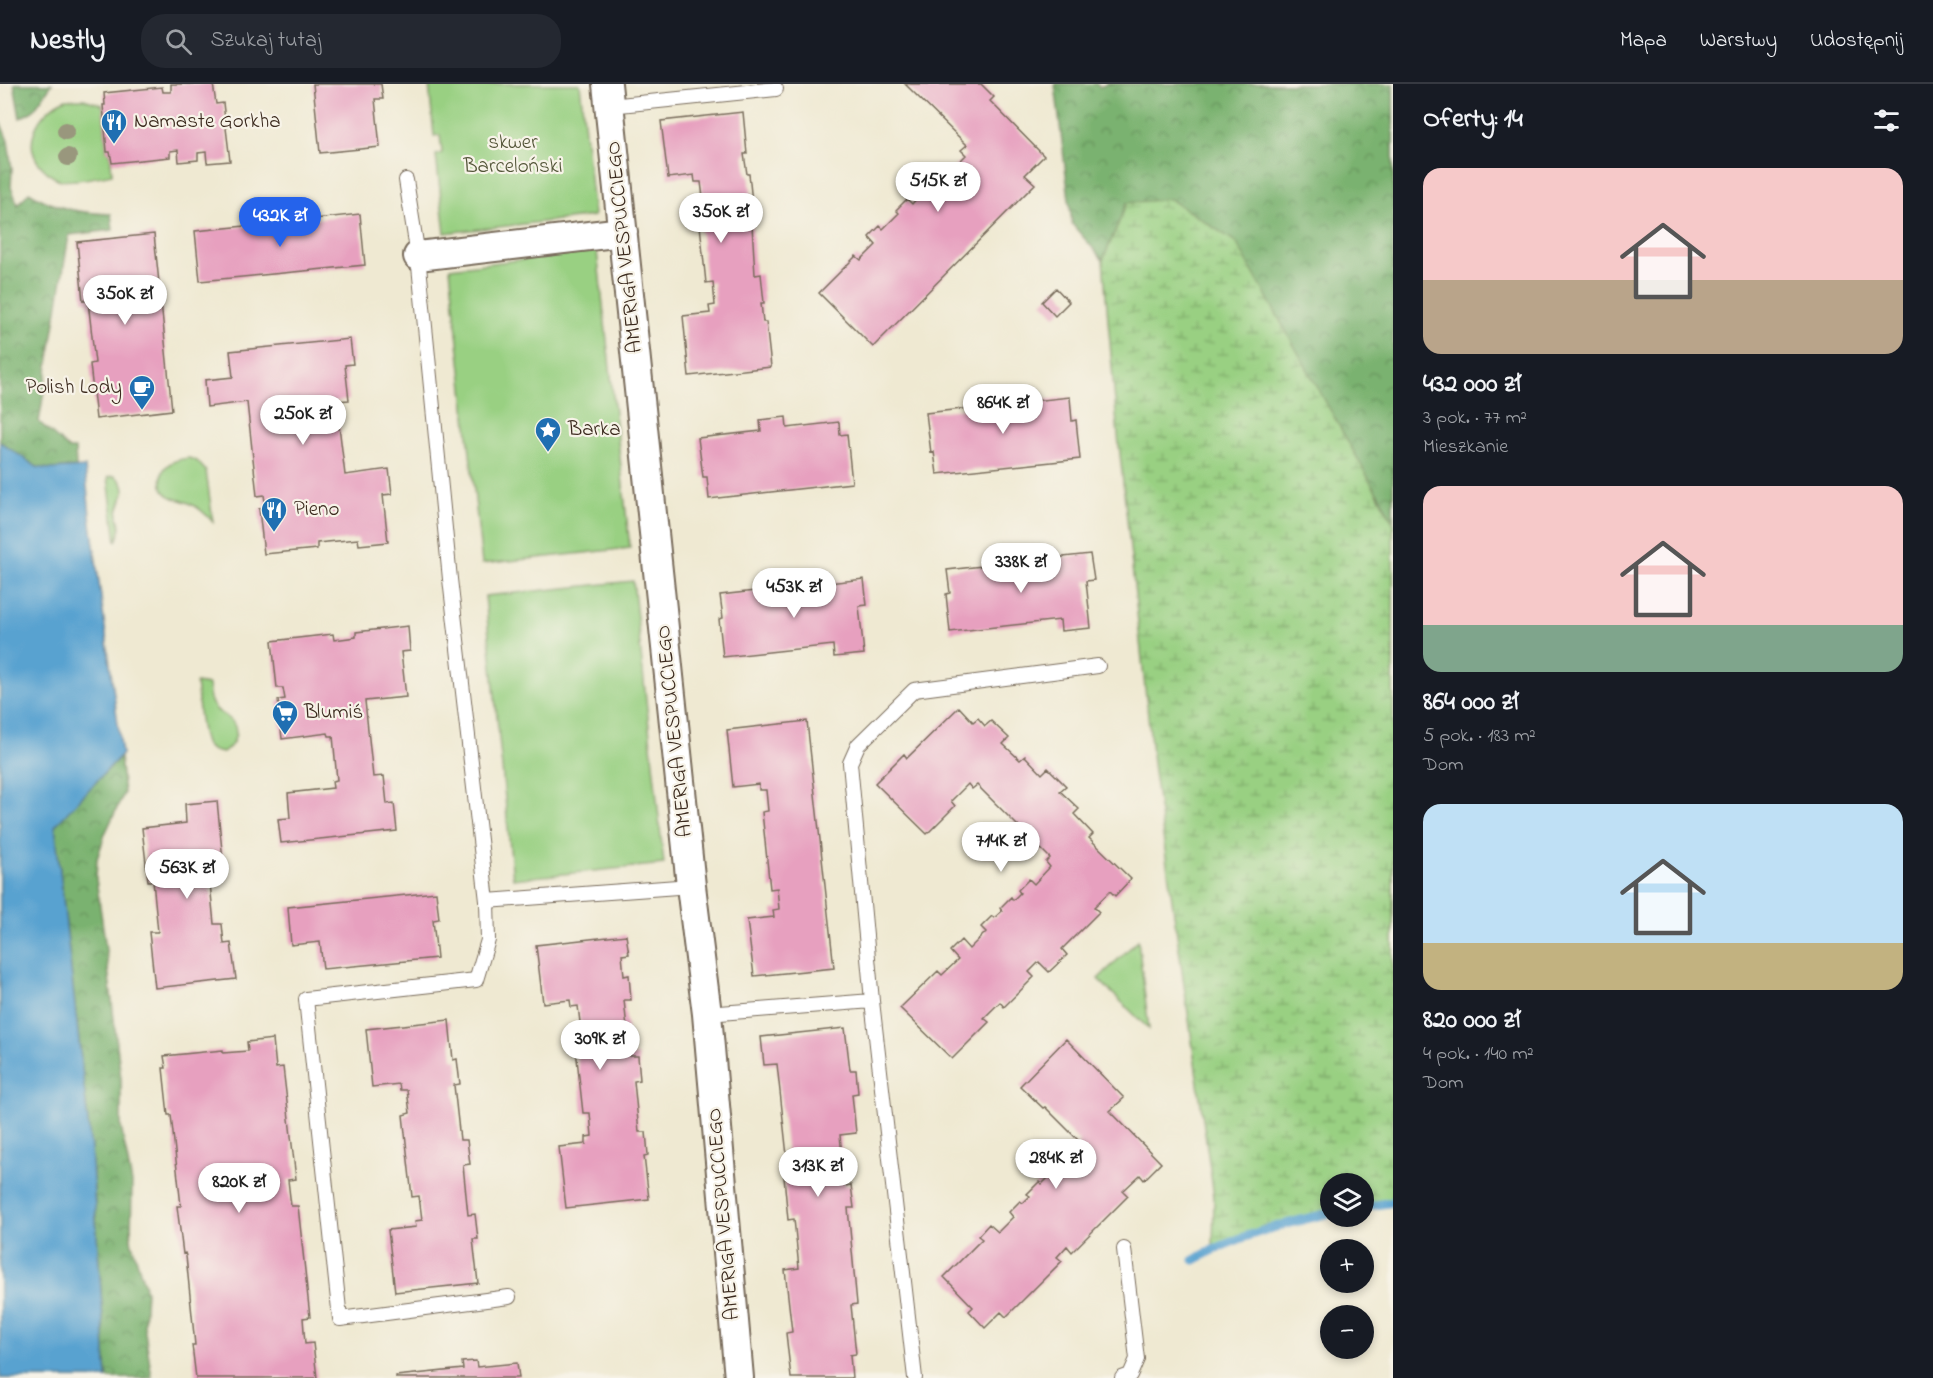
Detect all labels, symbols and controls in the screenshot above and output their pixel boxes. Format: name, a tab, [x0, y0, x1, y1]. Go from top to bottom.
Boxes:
search box	[141, 14, 561, 68]
text: Nestly	[30, 21, 105, 62]
icon: search	[162, 25, 195, 58]
text: Szukaj tutaj	[210, 25, 321, 57]
text: Mapa	[1620, 26, 1667, 56]
text: Warstwy	[1700, 26, 1777, 56]
text: Udostępnij	[1810, 26, 1903, 56]
text: Oferty: 14	[1423, 101, 1523, 139]
icon: filters	[1870, 104, 1903, 137]
restaurant icon: Namaste Gorkha	[99, 107, 129, 145]
place label: Namaste Gorkha	[134, 107, 281, 137]
park label: skwer Barceloński	[462, 128, 563, 182]
street label: AMERIGA VESPUCCIEGO	[599, 140, 651, 354]
pin: 515K zł	[883, 162, 993, 213]
text: 515K zł	[910, 167, 966, 196]
pin: 350K zł	[666, 193, 776, 244]
pin: 432K zł	[225, 197, 335, 248]
text: 350K zł	[693, 198, 749, 227]
text: 432K zł	[253, 202, 307, 231]
icon: home	[1609, 207, 1717, 315]
pin: 350K zł	[70, 275, 180, 326]
text: 350K zł	[97, 280, 153, 309]
text: 432 000 zł	[1423, 366, 1521, 404]
place label: Polish Lody	[25, 373, 122, 405]
cafe icon: Polish Lody	[127, 373, 157, 411]
pin: 864K zł	[948, 384, 1058, 435]
text: 864K zł	[977, 389, 1029, 418]
pin: 250K zł	[248, 395, 358, 446]
text: 250K zł	[274, 400, 332, 429]
text: 3 pok. · 77 m²	[1423, 404, 1527, 433]
place icon: Barka	[533, 415, 563, 453]
place label: Barka	[567, 415, 621, 445]
text: Mieszkanie	[1423, 433, 1508, 462]
restaurant icon: Pieno	[259, 495, 289, 533]
place label: Pieno	[294, 495, 339, 525]
icon: home	[1609, 525, 1717, 633]
pin: 338K zł	[966, 543, 1076, 594]
text: 338K zł	[995, 548, 1047, 577]
pin: 453K zł	[739, 568, 849, 619]
text: 453K zł	[766, 573, 822, 602]
street label: AMERIGA VESPUCCIEGO	[649, 624, 701, 838]
text: 864 000 zł	[1423, 684, 1518, 722]
supermarket icon: Blumiś	[270, 698, 300, 736]
place label: Blumiś	[303, 698, 363, 728]
text: 5 pok. · 183 m²	[1423, 722, 1536, 751]
text: Dom	[1423, 751, 1464, 780]
pin: 714K zł	[946, 822, 1056, 873]
text: 714K zł	[976, 827, 1026, 856]
icon: home	[1609, 843, 1717, 951]
pin: 563K zł	[132, 849, 242, 900]
text: 563K zł	[159, 854, 215, 883]
text: 820 000 zł	[1423, 1002, 1520, 1040]
pin: 309K zł	[545, 1020, 655, 1071]
text: 309K zł	[575, 1025, 625, 1054]
text: 4 pok. · 140 m²	[1423, 1040, 1534, 1069]
text: Dom	[1423, 1069, 1464, 1098]
street label: AMERIGA VESPUCCIEGO	[700, 1107, 748, 1321]
pin: 284K zł	[1001, 1139, 1111, 1190]
text: 284K zł	[1029, 1144, 1083, 1173]
pin: 313K zł	[763, 1147, 873, 1198]
text: 313K zł	[793, 1152, 843, 1181]
pin: 820K zł	[184, 1163, 294, 1214]
text: 820K zł	[212, 1168, 266, 1197]
map controls	[1320, 1173, 1374, 1359]
button: layers	[1320, 1173, 1374, 1227]
button: +	[1320, 1239, 1374, 1293]
button: −	[1320, 1305, 1374, 1359]

